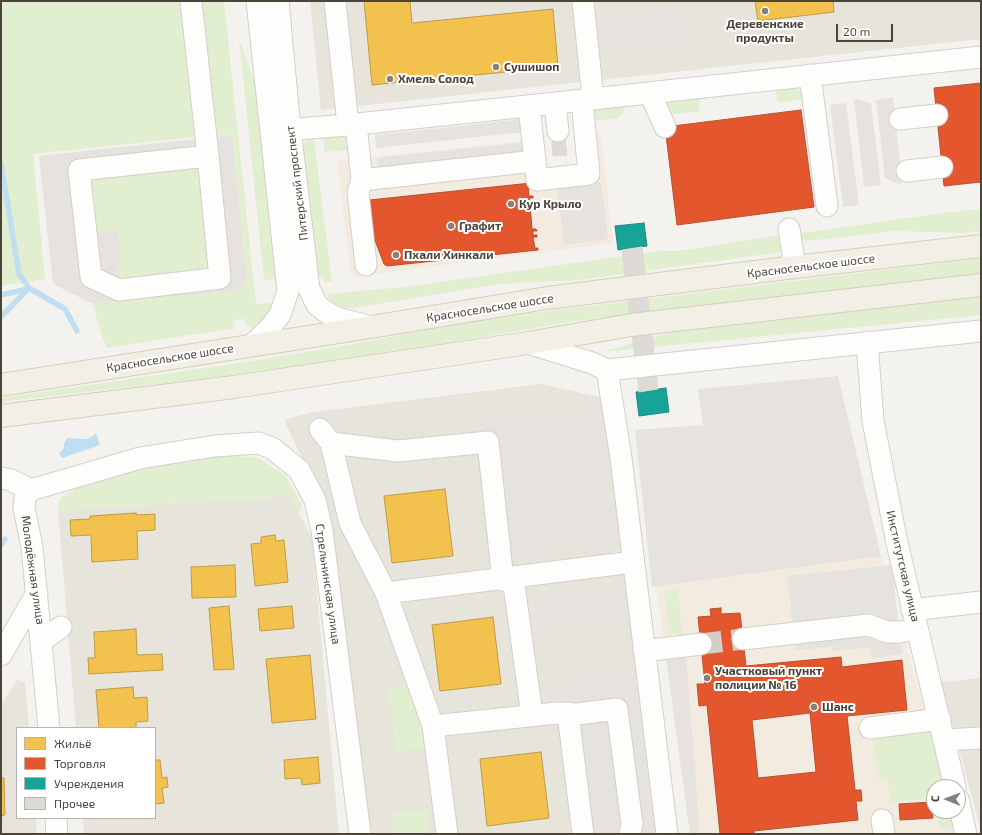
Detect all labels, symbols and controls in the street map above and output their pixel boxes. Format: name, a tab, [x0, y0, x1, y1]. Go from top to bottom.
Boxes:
marker: Деревенские продукты	[760, 6, 770, 16]
scale bar	[838, 16, 895, 42]
place label: Деревенские продукты	[726, 17, 804, 45]
text: 20 m	[843, 24, 870, 38]
place label: Сушишоп	[504, 60, 560, 74]
marker: Сушишоп	[491, 62, 501, 72]
place label: Хмель Солод	[398, 72, 474, 86]
marker: Хмель Солод	[385, 74, 395, 84]
street label: Питерский проспект	[283, 125, 311, 241]
place label: Кур Крыло	[519, 197, 582, 211]
marker: Кур Крыло	[506, 199, 516, 209]
place label: Графит	[459, 219, 501, 233]
marker: Графит	[446, 221, 456, 231]
place label: Пхали Хинкали	[404, 248, 493, 262]
marker: Пхали Хинкали	[391, 250, 401, 260]
street label: Красносельское шоссе	[746, 251, 876, 281]
street label: Красносельское шоссе	[425, 291, 555, 325]
street label: Красносельское шоссе	[105, 341, 235, 375]
street label: Институтская улица	[883, 509, 923, 623]
street label: Молодёжная улица	[18, 515, 48, 625]
street label: Стрельнинская улица	[312, 523, 344, 645]
place label: Участковый пункт полиции № 16	[715, 664, 822, 692]
marker: Участковый пункт полиции № 16	[702, 673, 712, 683]
place label: Шанс	[822, 700, 854, 714]
marker: Шанс	[809, 702, 819, 712]
legend	[16, 727, 156, 819]
text: Жильё	[54, 736, 91, 750]
text: Торговля	[54, 756, 106, 770]
text: Учреждения	[54, 776, 124, 790]
north arrow	[926, 779, 966, 819]
text: С	[928, 795, 941, 802]
text: Прочее	[54, 796, 95, 810]

